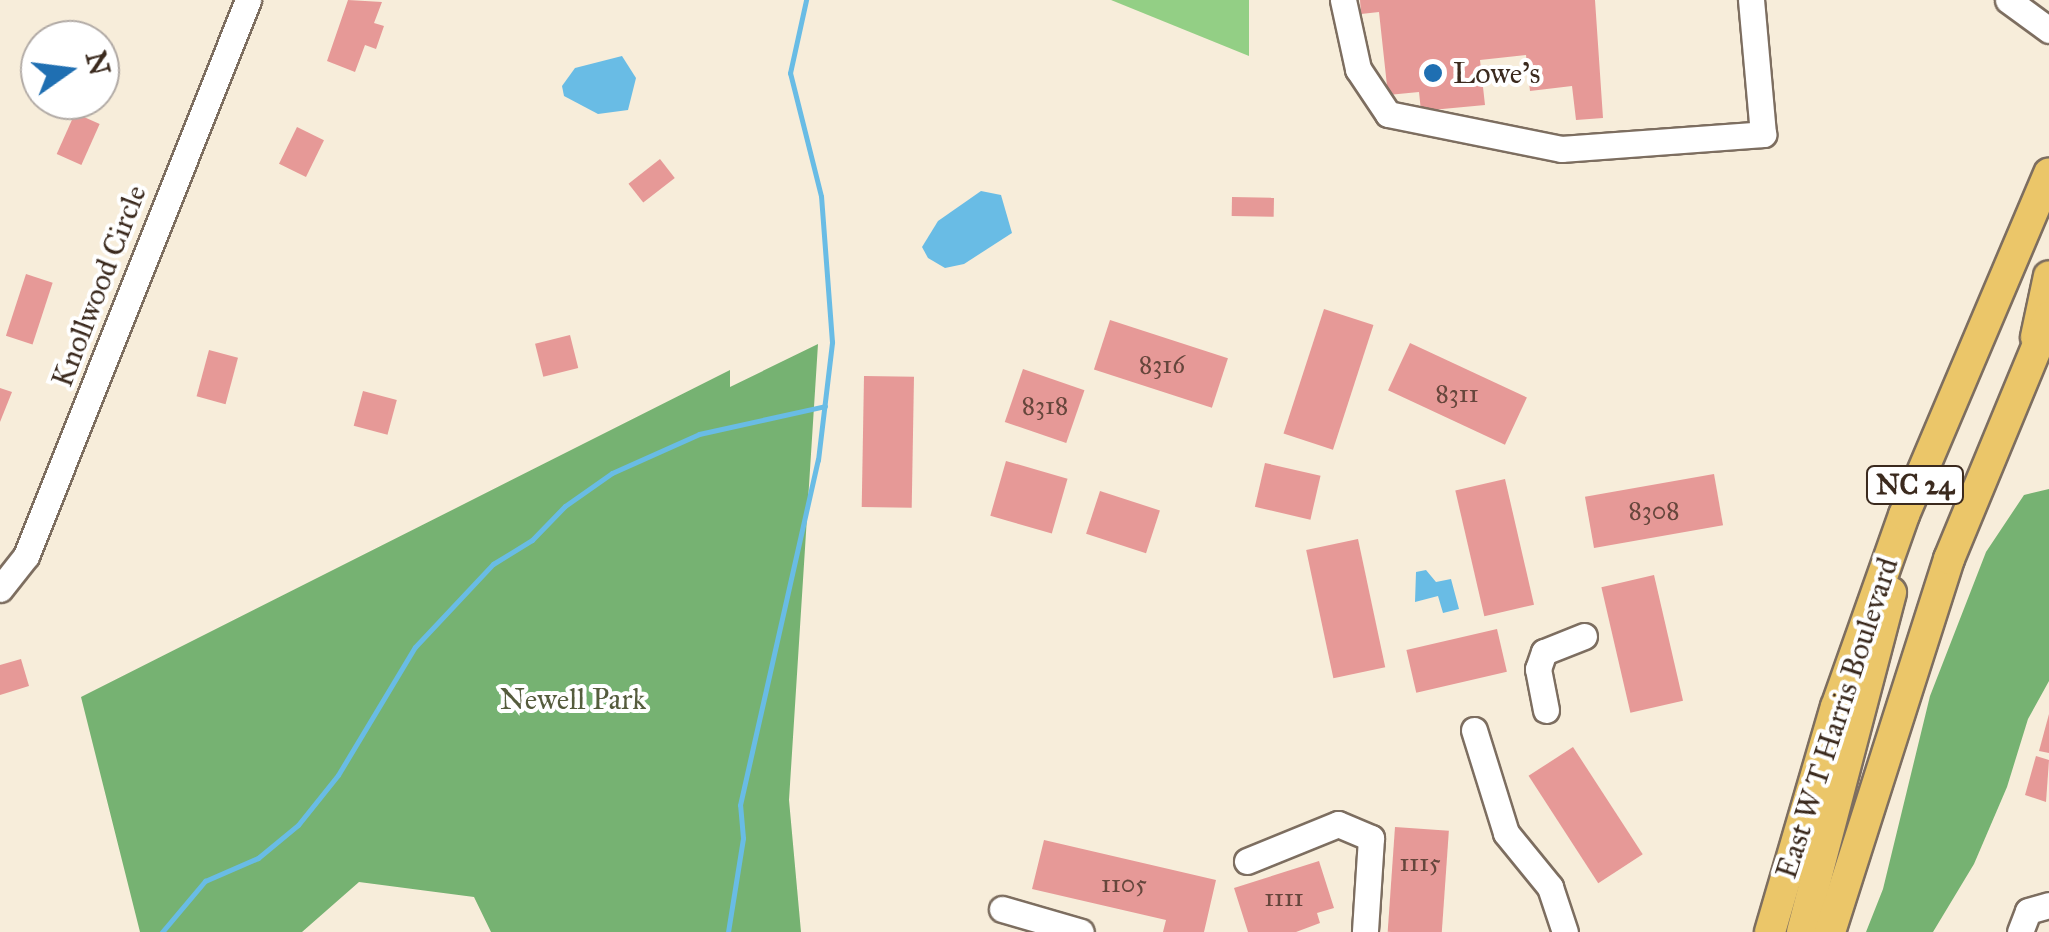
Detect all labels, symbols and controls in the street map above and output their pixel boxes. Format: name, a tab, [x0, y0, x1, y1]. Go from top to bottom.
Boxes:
north arrow	[20, 20, 120, 120]
text: N	[78, 47, 118, 79]
place label: Lowe's	[1453, 55, 1540, 91]
marker: Lowe's	[1422, 62, 1444, 84]
street label: Knollwood Circle	[44, 180, 154, 392]
house number: 8316	[1139, 350, 1185, 380]
house number: 8311	[1435, 379, 1479, 409]
house number: 8318	[1022, 391, 1068, 421]
road number: NC 24	[1865, 462, 1965, 508]
house number: 8308	[1628, 496, 1680, 526]
street label: East W T Harris Boulevard	[1768, 553, 1906, 883]
park label: Newell Park	[500, 681, 646, 717]
house number: 1115	[1399, 848, 1441, 878]
house number: 1105	[1101, 869, 1147, 899]
house number: 1111	[1264, 883, 1304, 913]

